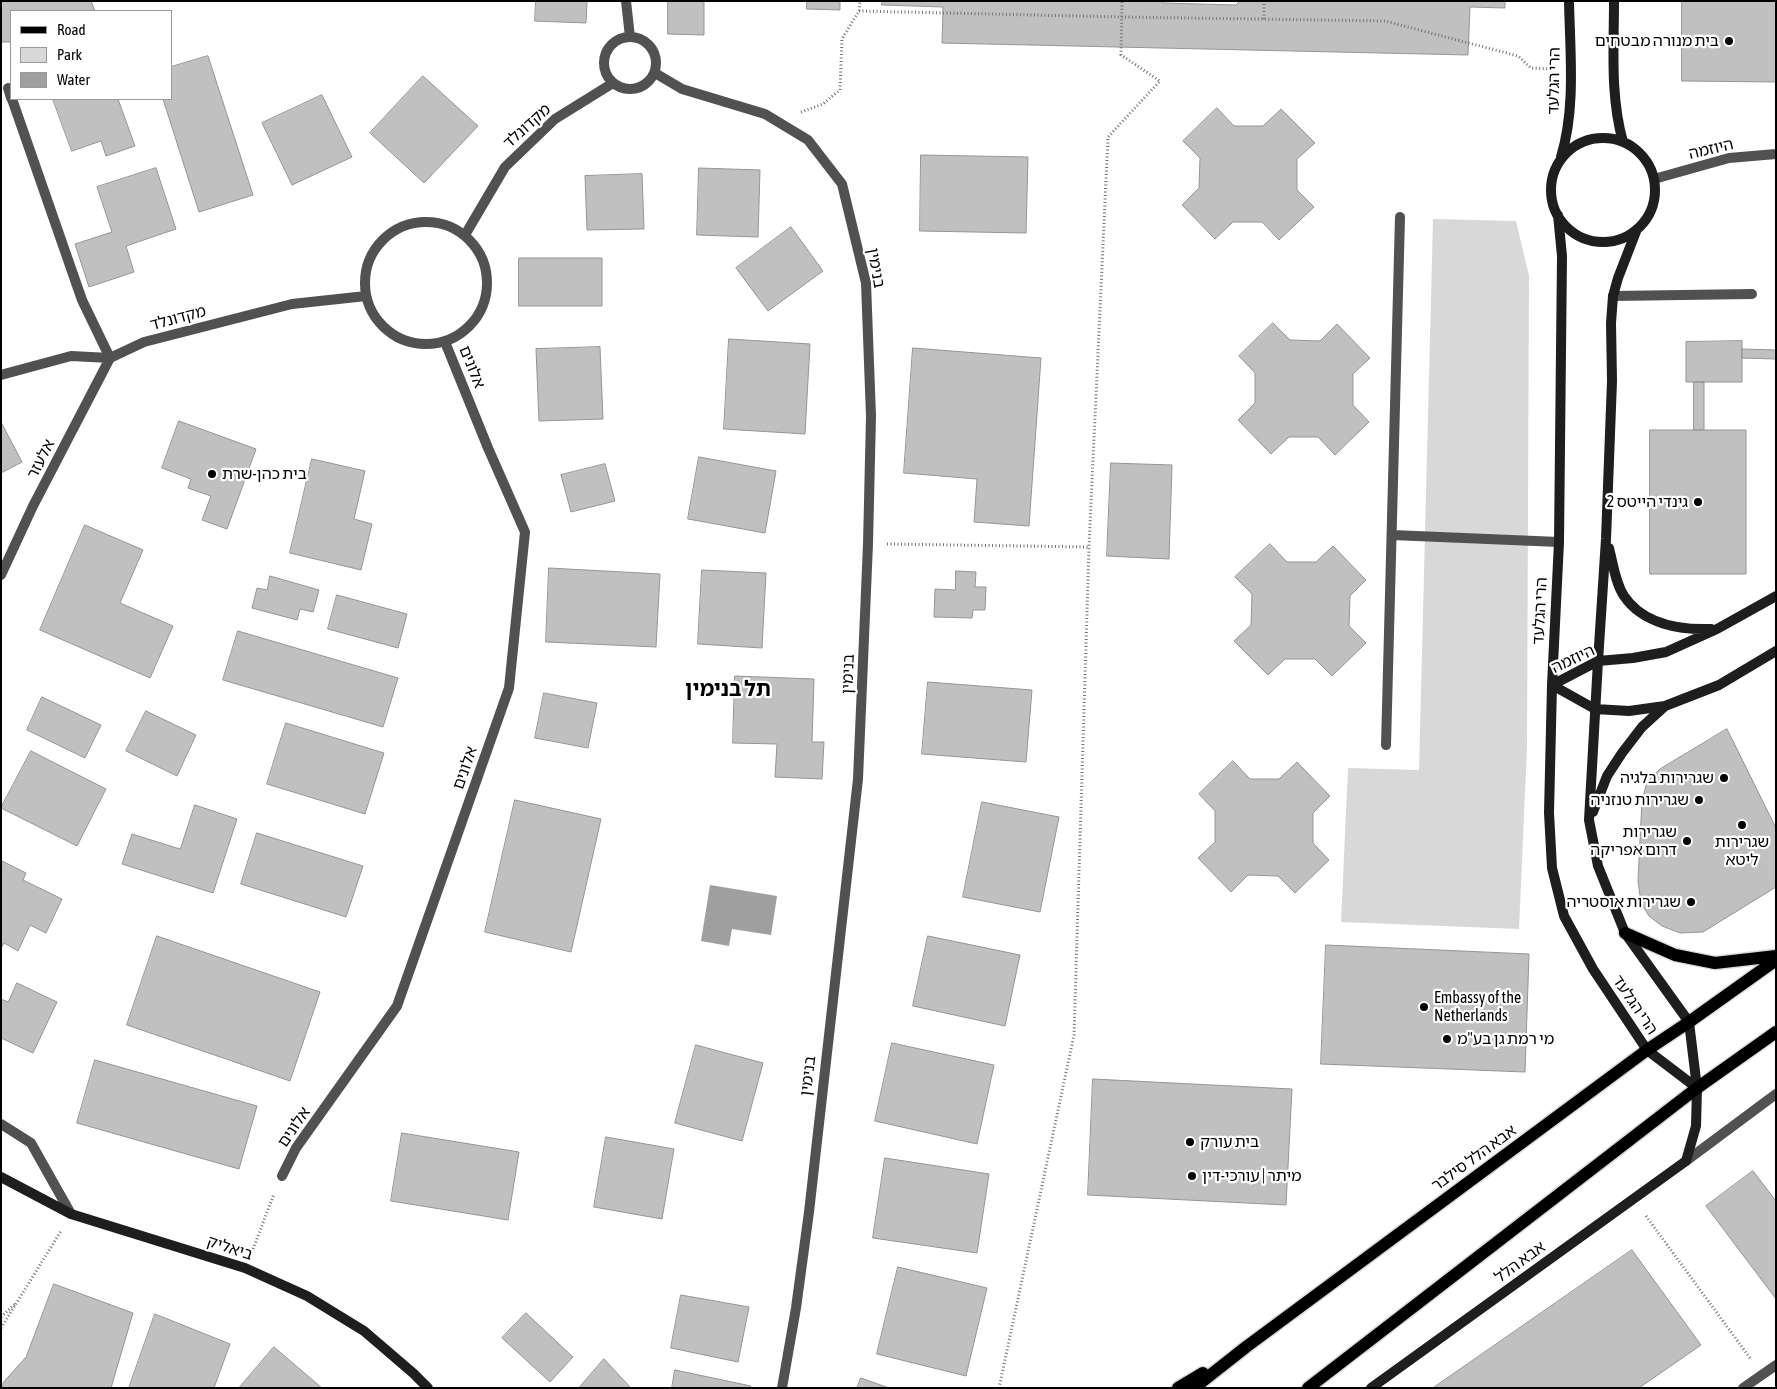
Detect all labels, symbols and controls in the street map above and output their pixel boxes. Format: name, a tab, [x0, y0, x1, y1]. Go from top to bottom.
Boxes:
legend	[10, 10, 172, 100]
text: Road	[57, 21, 86, 38]
place label: בית מנורה מבטחים	[1595, 31, 1719, 51]
marker: בית מנורה מבטחים	[1723, 35, 1735, 47]
text: Park	[57, 46, 82, 63]
street label: הרי הגלעד	[1544, 47, 1564, 115]
text: Water	[57, 71, 90, 88]
street label: מקדונלד	[499, 100, 555, 152]
street label: היוזמה	[1687, 135, 1735, 163]
street label: בנימין	[863, 247, 889, 289]
street label: מקדונלד	[148, 301, 208, 335]
street label: אלונים	[455, 343, 489, 391]
street label: אלעזר	[23, 436, 59, 482]
place label: בית כהן-שרת	[222, 464, 307, 484]
marker: בית כהן-שרת	[206, 468, 218, 480]
place label: גינדי הייטס 2	[1607, 492, 1688, 512]
marker: גינדי הייטס 2	[1692, 496, 1704, 508]
street label: הרי הגלעד	[1529, 577, 1551, 645]
street label: היוזמה	[1548, 641, 1598, 677]
street label: בנימין	[838, 654, 858, 694]
district label: תל בנימין	[685, 676, 771, 702]
street label: אלונים	[449, 744, 481, 792]
place label: שגרירות בלגיה	[1620, 768, 1714, 788]
marker: שגרירות בלגיה	[1718, 772, 1730, 784]
place label: שגרירות טנזניה	[1590, 790, 1689, 810]
marker: שגרירות טנזניה	[1693, 794, 1705, 806]
marker: שגרירות ליטא	[1736, 819, 1748, 831]
place label: שגרירות דרום אפריקה	[1590, 822, 1677, 860]
place label: שגרירות ליטא	[1715, 832, 1769, 870]
marker: שגרירות דרום אפריקה	[1681, 835, 1693, 847]
place label: שגרירות אוסטריה	[1566, 892, 1681, 912]
marker: שגרירות אוסטריה	[1685, 896, 1697, 908]
street label: הרי הגלעד	[1608, 972, 1662, 1038]
place label: Embassy of the Netherlands	[1434, 988, 1521, 1026]
marker: Embassy of the Netherlands	[1418, 1001, 1430, 1013]
place label: מי רמת גן בע"מ	[1457, 1029, 1554, 1049]
marker: מי רמת גן בע"מ	[1441, 1033, 1453, 1045]
street label: בנימין	[796, 1055, 820, 1097]
street label: אלונים	[274, 1103, 314, 1151]
street label: אבא הלל סילבר	[1428, 1121, 1520, 1195]
place label: בית עורק	[1200, 1132, 1259, 1152]
marker: בית עורק	[1184, 1136, 1196, 1148]
place label: מיתר | עורכי-דין	[1202, 1166, 1302, 1186]
marker: מיתר | עורכי-דין	[1186, 1170, 1198, 1182]
street label: ביאליק	[205, 1232, 255, 1264]
street label: אבא הלל	[1491, 1237, 1549, 1287]

